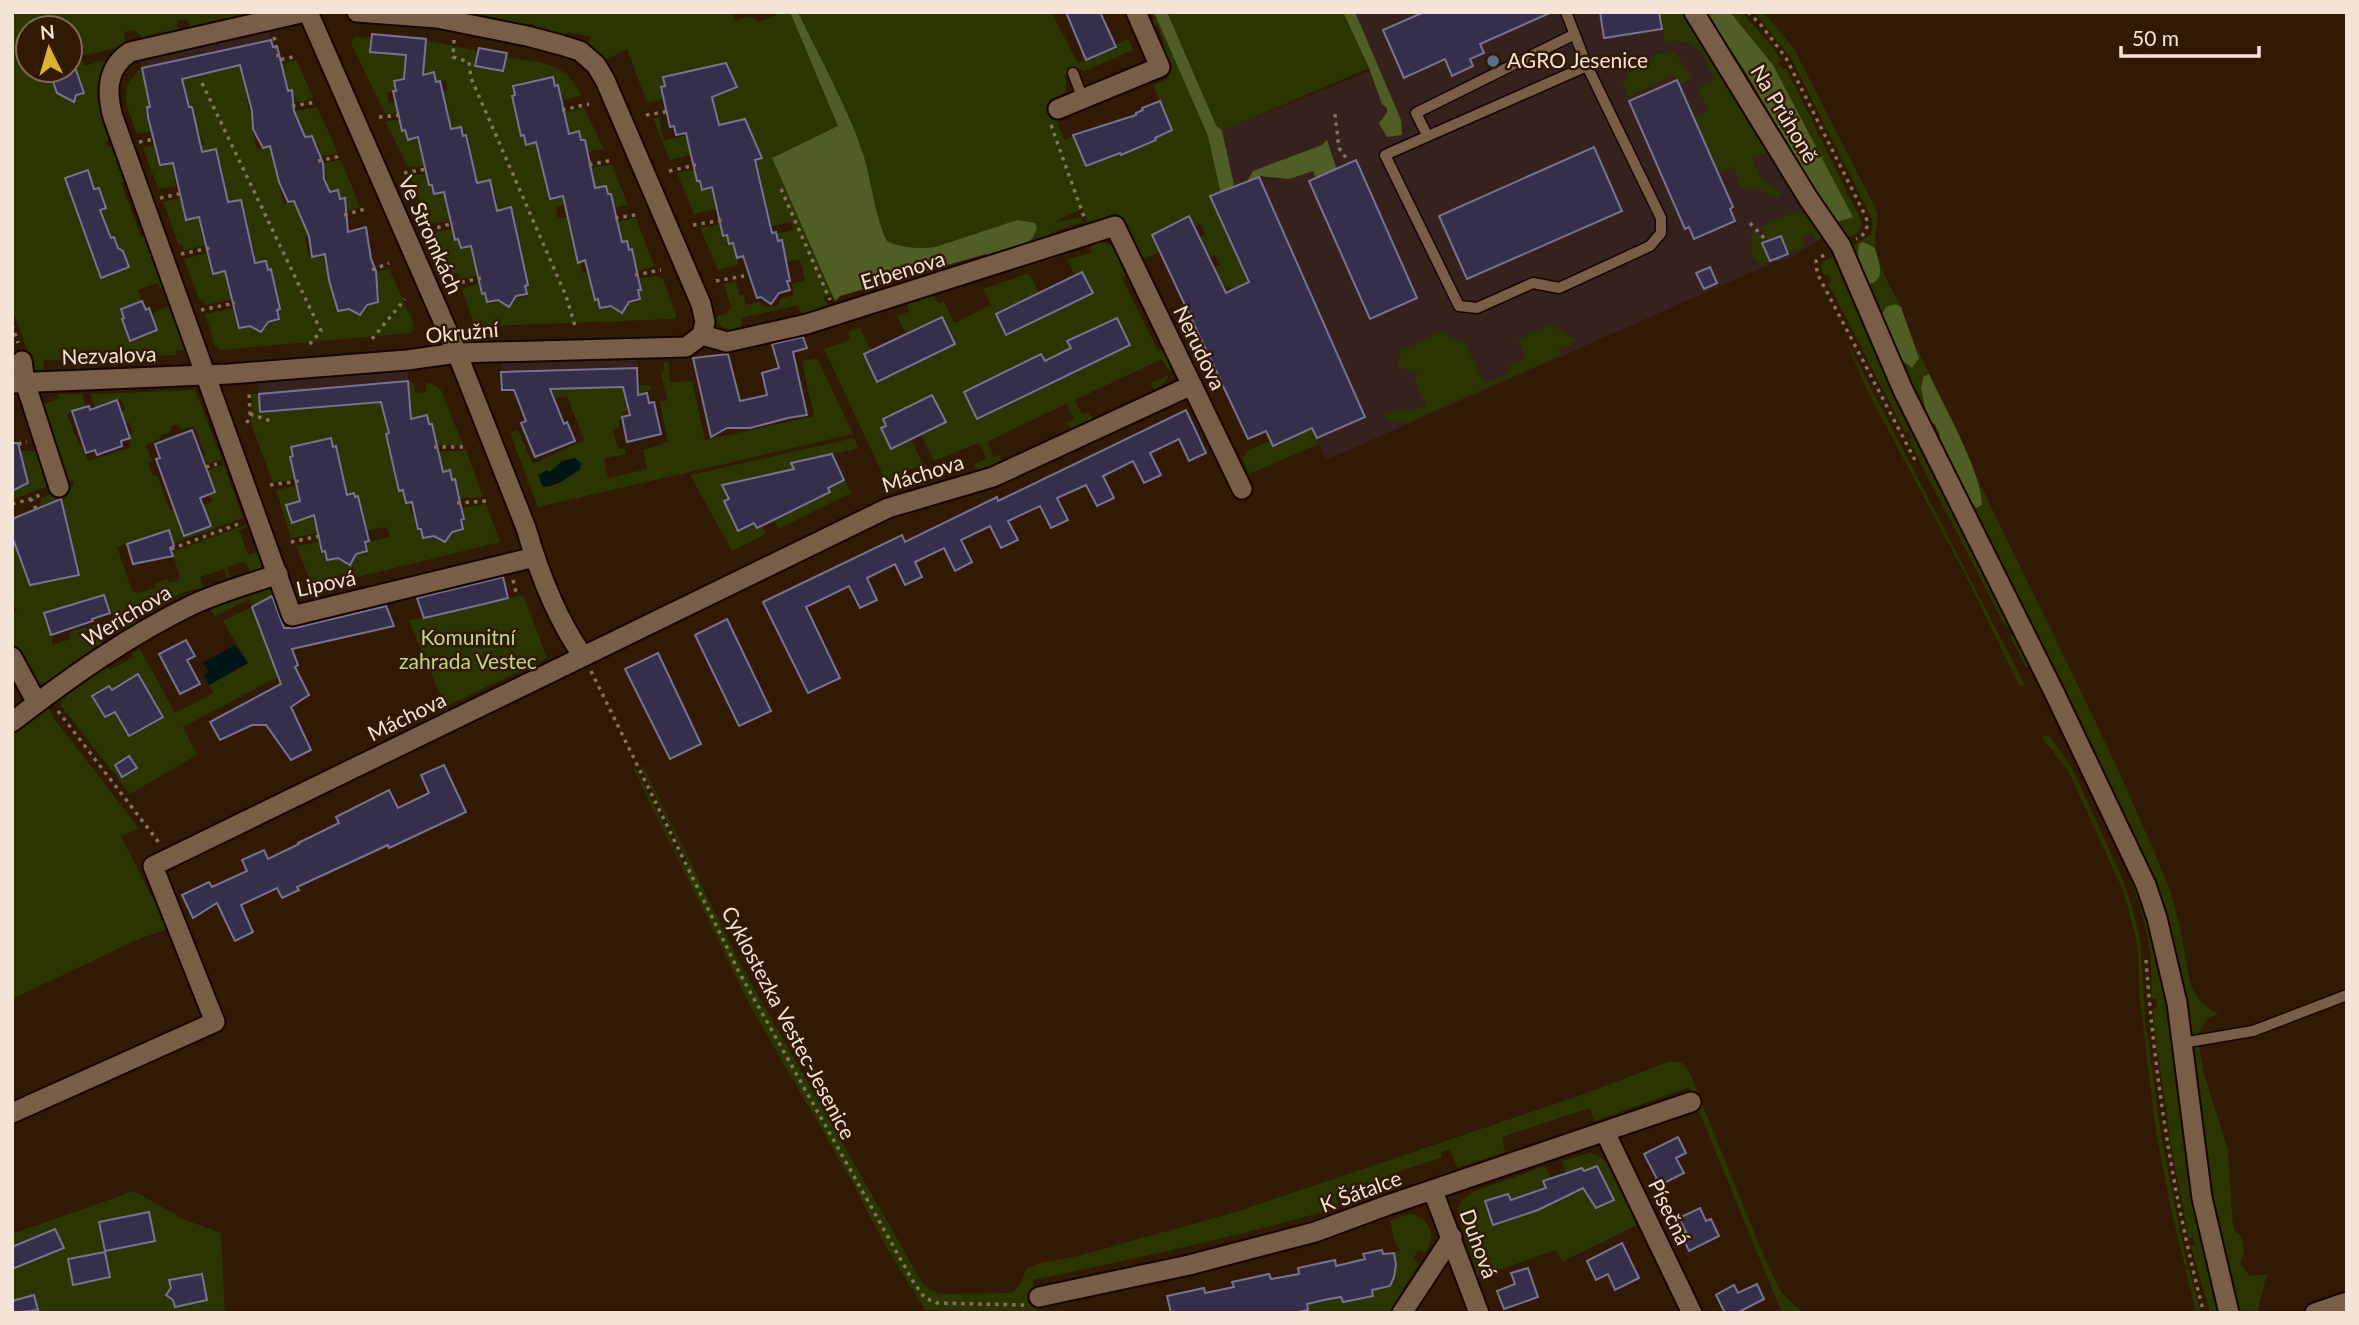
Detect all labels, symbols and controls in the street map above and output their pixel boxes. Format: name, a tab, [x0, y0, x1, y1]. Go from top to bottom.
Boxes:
north arrow	[14, 14, 84, 84]
scale bar	[2121, 14, 2259, 58]
text: N	[39, 19, 56, 44]
text: 50 m	[2132, 25, 2179, 50]
place label: AGRO Jesenice	[1507, 47, 1648, 72]
marker: AGRO Jesenice	[1485, 53, 1501, 69]
street label: Na Průhoně	[1746, 60, 1824, 167]
street label: Ve Stromkách	[394, 171, 469, 297]
street label: Erbenova	[857, 245, 948, 294]
street label: Nerudova	[1169, 301, 1231, 394]
street label: Okružní	[424, 316, 500, 347]
street label: Nezvalova	[61, 340, 157, 369]
street label: Máchova	[879, 448, 966, 497]
street label: Lipová	[294, 564, 358, 601]
street label: Werichova	[77, 579, 175, 651]
park label: Komunitní zahrada Vestec	[399, 624, 537, 673]
street label: Máchova	[363, 686, 450, 745]
street label: Cyklostezka Vestec-Jesenice	[717, 902, 861, 1143]
street label: K Šátalce	[1316, 1164, 1405, 1217]
street label: Písečná	[1644, 1174, 1697, 1248]
street label: Duhová	[1455, 1205, 1503, 1282]

